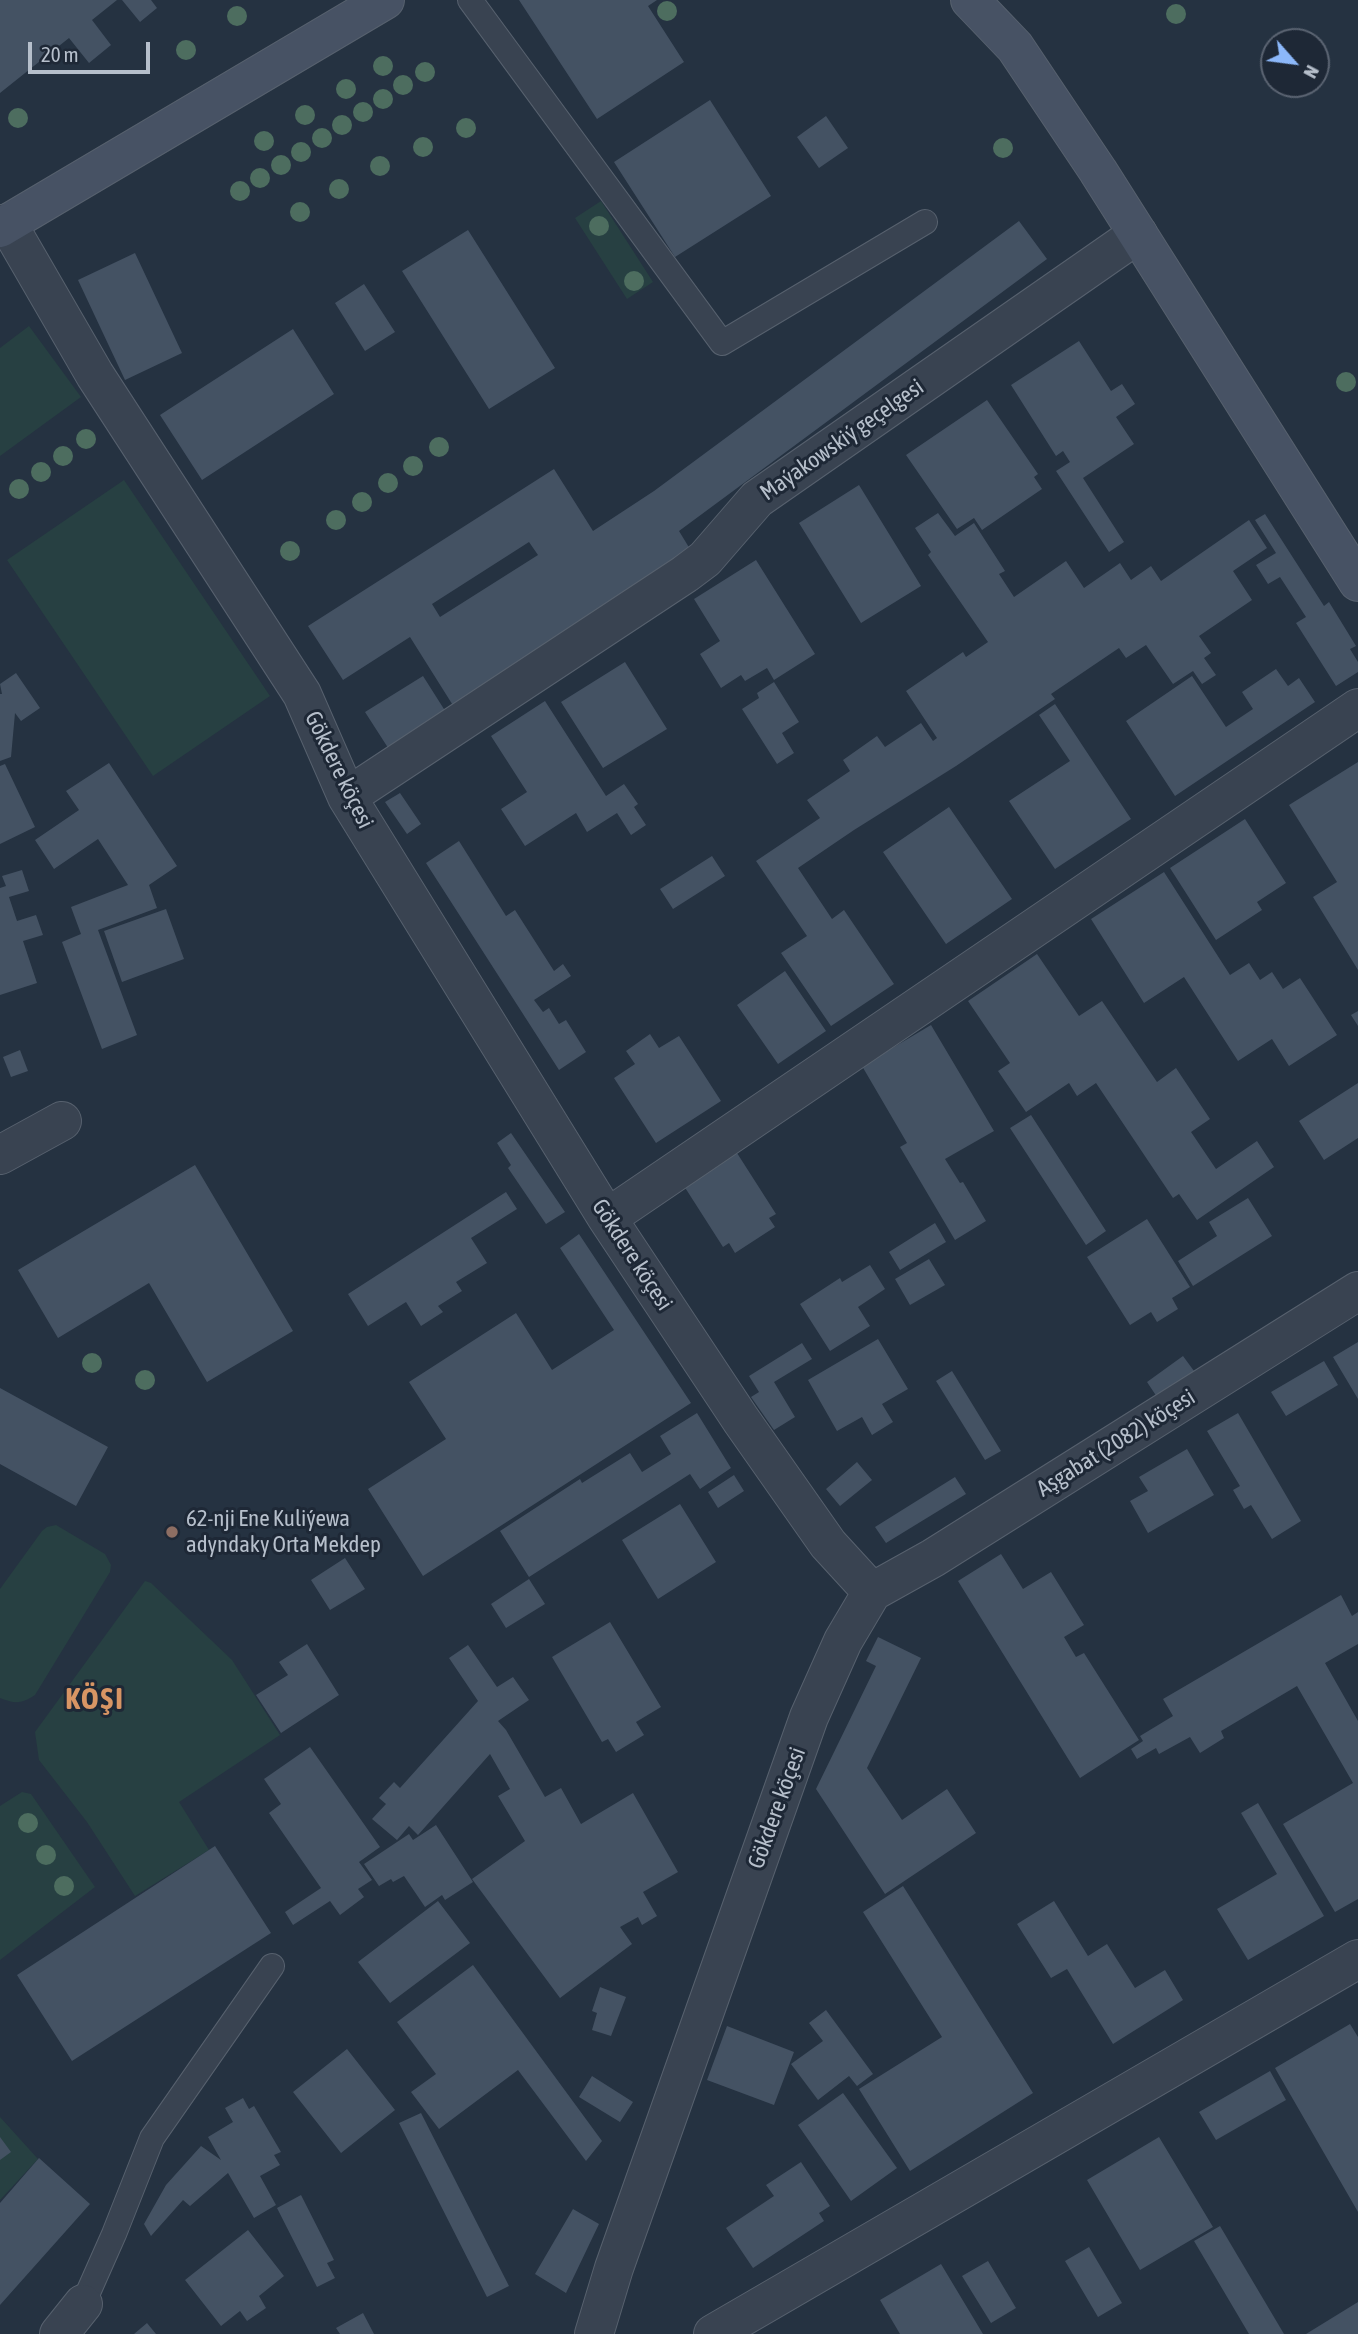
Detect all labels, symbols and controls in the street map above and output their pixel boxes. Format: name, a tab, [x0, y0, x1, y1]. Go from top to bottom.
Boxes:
scale bar	[32, 28, 154, 72]
north arrow	[1260, 28, 1330, 98]
text: 20 m	[41, 42, 79, 66]
text: N	[1299, 62, 1324, 82]
street label: Maýakowskiý geçelgesi	[755, 373, 929, 507]
street label: Gökdere köçesi	[299, 707, 379, 833]
street label: Gökdere köçesi	[586, 1194, 678, 1316]
street label: Aşgabat (2082) köçesi	[1032, 1383, 1200, 1503]
place label: 62-nji Ene Kuliýewa adyndaky Orta Mekdep	[186, 1505, 381, 1559]
marker: 62-nji Ene Kuliýewa adyndaky Orta Mekdep	[164, 1524, 180, 1540]
district label: KÖŞI	[66, 1682, 124, 1718]
street label: Gökdere köçesi	[742, 1744, 812, 1872]

